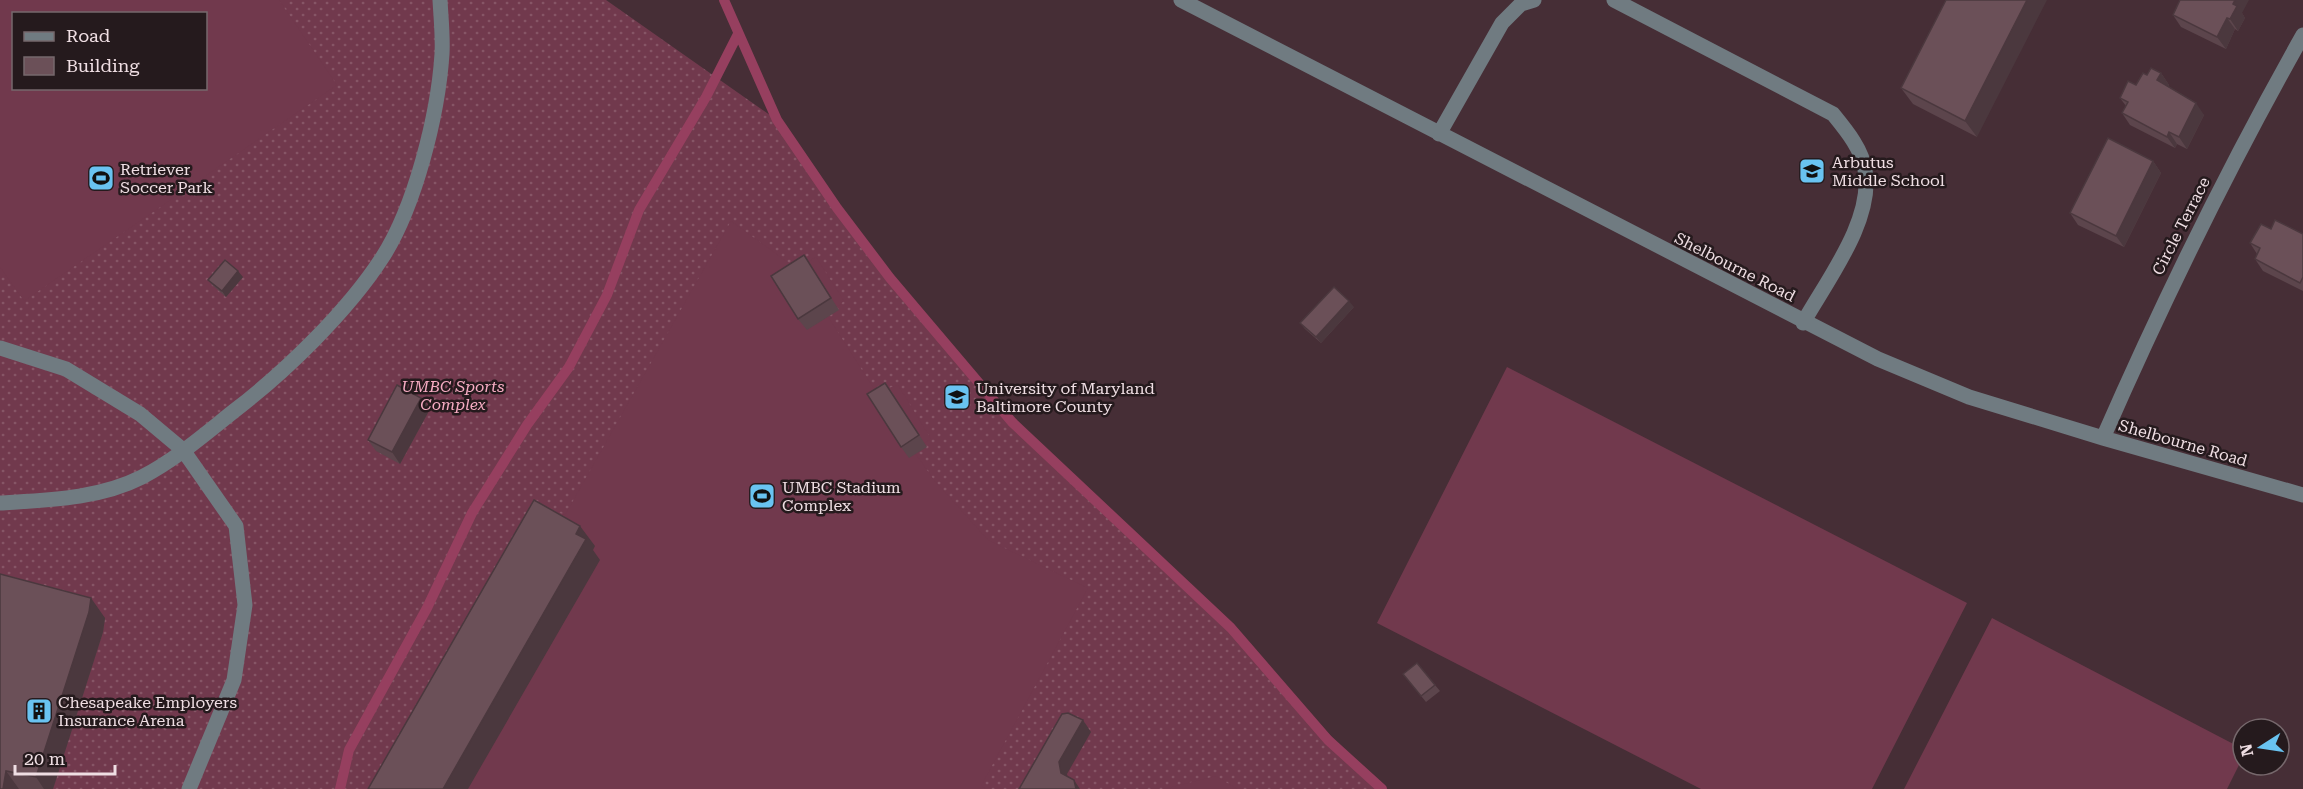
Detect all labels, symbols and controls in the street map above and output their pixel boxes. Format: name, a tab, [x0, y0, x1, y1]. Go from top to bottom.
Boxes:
legend	[12, 12, 207, 90]
text: Road	[66, 25, 111, 46]
text: Building	[66, 55, 140, 76]
place label: Arbutus Middle School	[1832, 153, 1945, 190]
school or university icon: Arbutus Middle School	[1797, 156, 1827, 186]
place label: Retriever Soccer Park	[120, 160, 213, 197]
sports icon: Retriever Soccer Park	[86, 163, 116, 193]
street label: Circle Terrace	[2148, 174, 2214, 278]
street label: Shelbourne Road	[1671, 228, 1799, 306]
park label: UMBC Sports Complex	[401, 377, 505, 414]
place label: University of Maryland Baltimore County	[976, 379, 1155, 416]
school or university icon: University of Maryland Baltimore County	[942, 382, 972, 412]
street label: Shelbourne Road	[2116, 416, 2250, 470]
place label: UMBC Stadium Complex	[782, 478, 901, 515]
sports icon: UMBC Stadium Complex	[747, 481, 777, 511]
place label: Chesapeake Employers Insurance Arena	[58, 693, 237, 730]
building icon: Chesapeake Employers Insurance Arena	[24, 696, 54, 726]
north arrow	[2231, 717, 2291, 777]
scale bar	[15, 738, 116, 776]
text: N	[2236, 742, 2257, 758]
text: 20 m	[24, 748, 65, 769]

